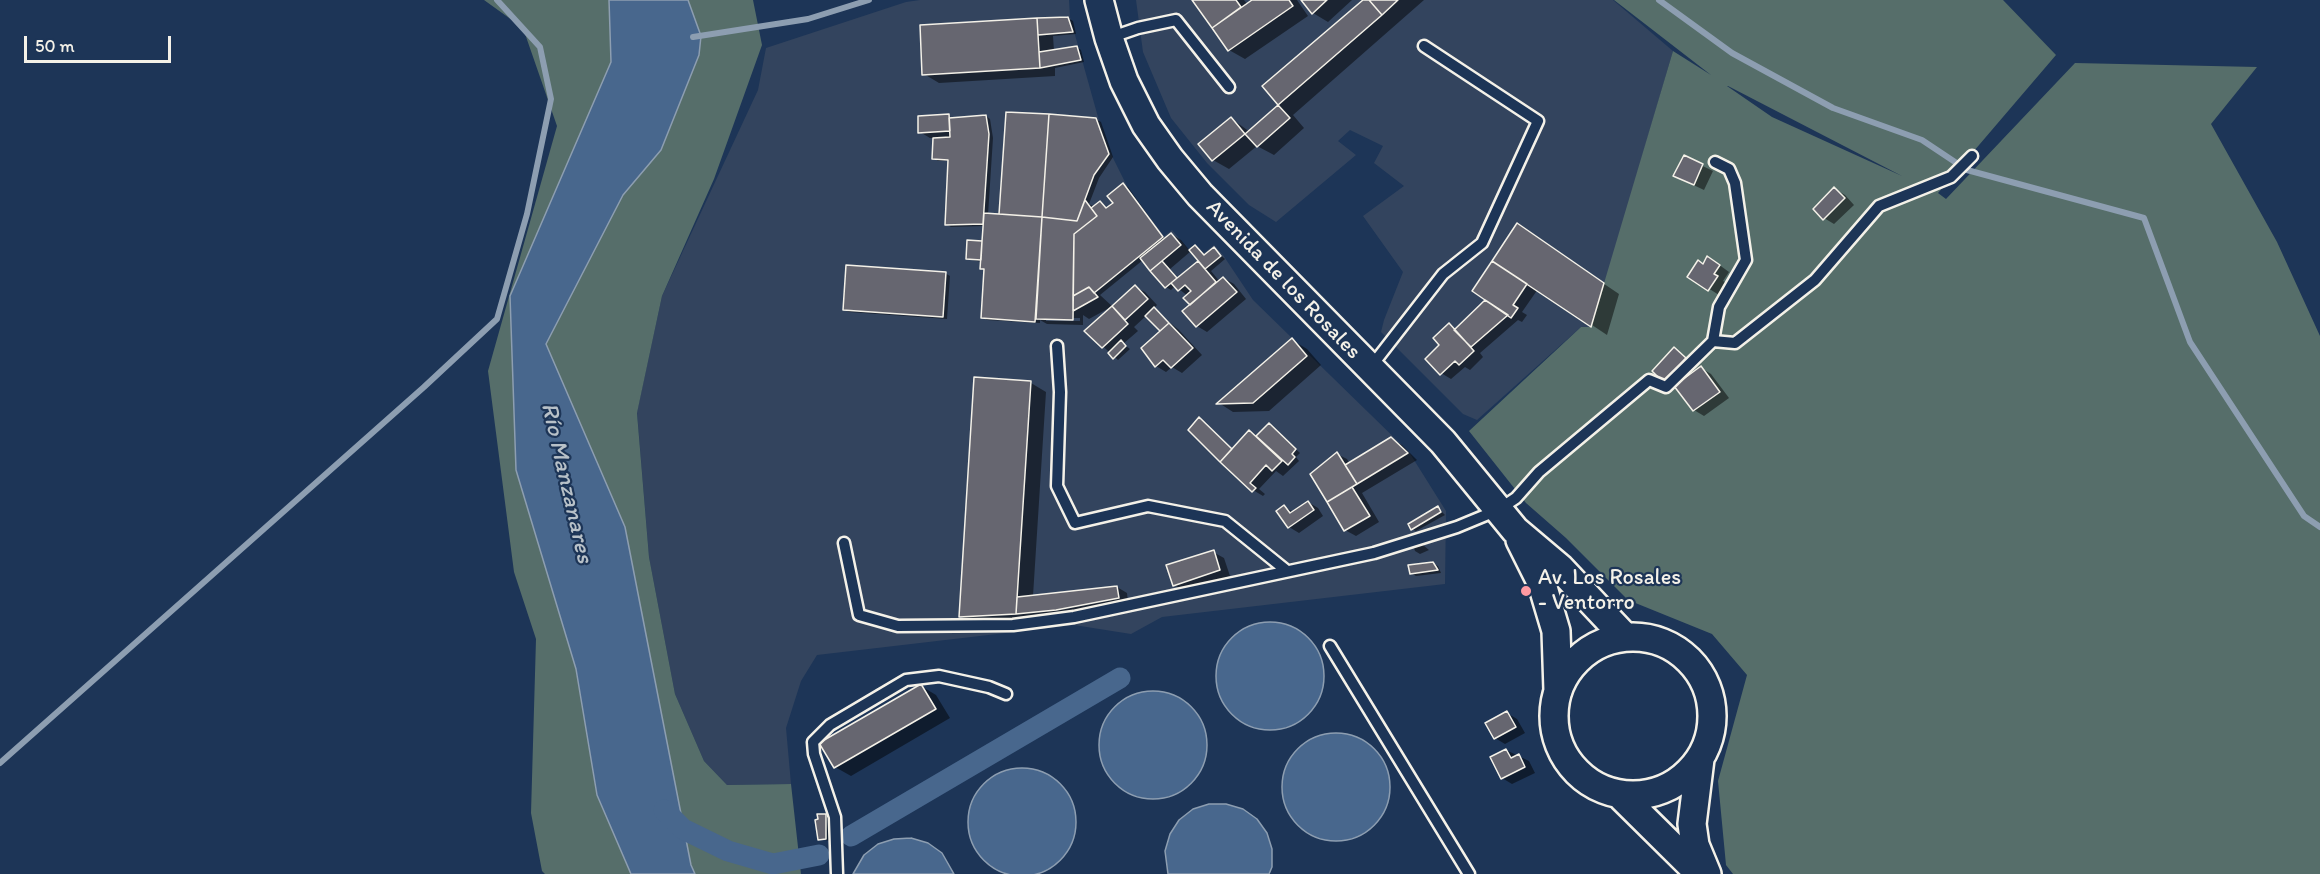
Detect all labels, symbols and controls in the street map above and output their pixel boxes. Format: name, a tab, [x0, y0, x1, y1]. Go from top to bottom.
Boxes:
scale bar	[27, 24, 174, 62]
text: 50 m	[35, 35, 75, 57]
street label: Avenida de los Rosales	[1200, 195, 1366, 365]
water label: Río Manzanares	[534, 400, 598, 566]
place label: Av. Los Rosales - Ventorro	[1538, 565, 1681, 616]
marker: Av. Los Rosales - Ventorro	[1519, 584, 1533, 598]

